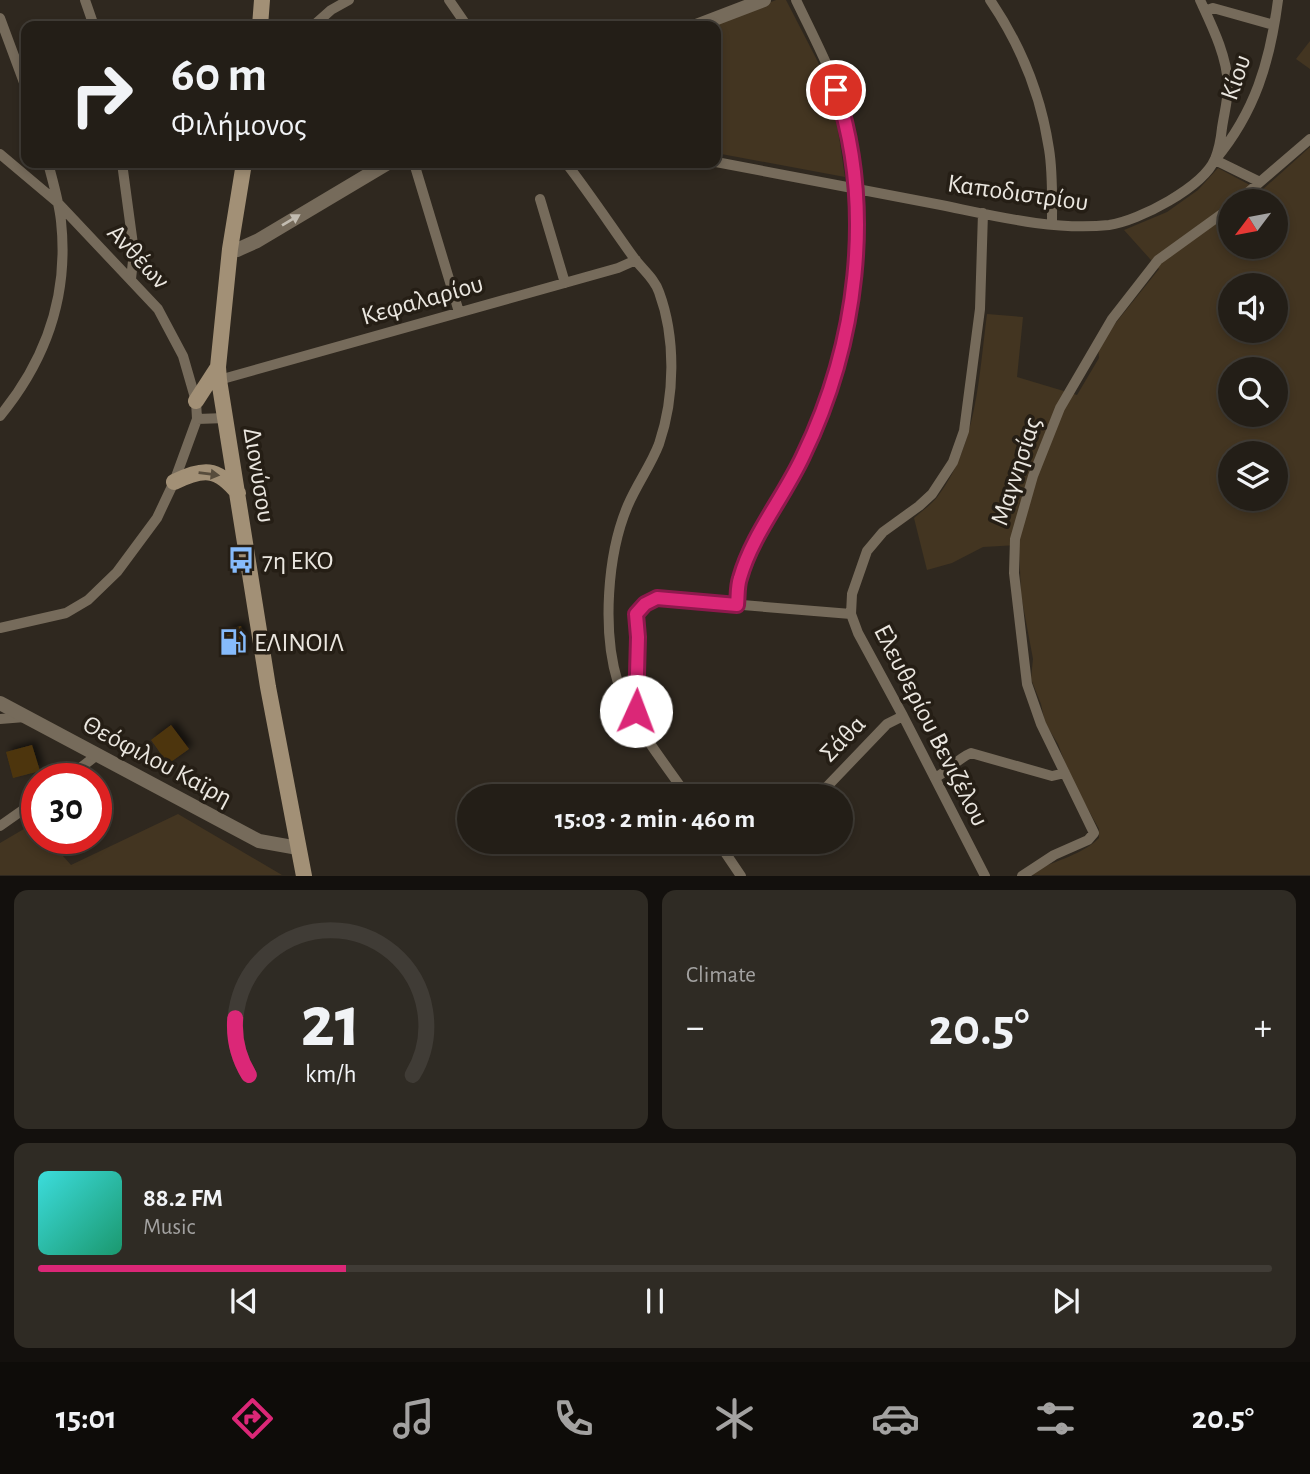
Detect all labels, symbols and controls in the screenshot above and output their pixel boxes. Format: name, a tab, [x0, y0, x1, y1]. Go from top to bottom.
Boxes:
icon: right	[56, 49, 147, 140]
text: 60 m	[171, 51, 267, 100]
street label: Κίου	[1216, 51, 1256, 103]
pin	[806, 60, 866, 120]
icon: arrive	[817, 71, 855, 109]
text: Φιλήμονος	[171, 109, 307, 141]
street label: Καποδιστρίου	[946, 170, 1090, 216]
north arrow	[1218, 189, 1288, 259]
map controls	[1218, 189, 1288, 511]
one-way arrow	[281, 214, 300, 227]
street label: Ανθέων	[102, 219, 174, 294]
street label: Κεφαλαρίου	[358, 270, 486, 330]
button: sound	[1218, 273, 1288, 343]
button: search	[1218, 357, 1288, 427]
street label: Μαγνησίας	[986, 414, 1046, 529]
street label: Διονύσου	[239, 426, 279, 525]
button: layers	[1218, 441, 1288, 511]
one-way arrow	[198, 468, 220, 479]
bus stop icon: 7η ΕΚΟ	[226, 545, 256, 575]
place label: 7η ΕΚΟ	[262, 548, 333, 574]
street label: Ελευθερίου Βενιζέλου	[869, 620, 993, 830]
fuel station icon: ΕΛΙΝΟΙΛ	[218, 627, 248, 657]
place label: ΕΛΙΝΟΙΛ	[254, 630, 344, 656]
position arrow	[599, 674, 673, 748]
street label: Θεόφιλου Καϊρη	[79, 711, 236, 811]
street label: Σάθα	[815, 711, 870, 767]
speed limit sign: 30	[21, 763, 112, 854]
text: 15:03 · 2 min · 460 m	[555, 806, 755, 832]
text: Climate	[686, 964, 756, 987]
text: 21	[301, 988, 361, 1061]
text: 20.5°	[928, 1002, 1030, 1054]
text: −	[686, 1009, 704, 1047]
text: +	[1254, 1009, 1272, 1047]
text: km/h	[305, 1062, 357, 1087]
text: 88.2 FM	[143, 1185, 223, 1211]
text: Music	[143, 1216, 195, 1239]
icon: previous	[225, 1282, 263, 1320]
icon: pause	[636, 1282, 674, 1320]
icon: next	[1047, 1282, 1085, 1320]
icon: directions	[228, 1394, 277, 1443]
icon: music	[389, 1394, 438, 1443]
icon: phone	[549, 1394, 598, 1443]
icon: climate	[710, 1394, 759, 1443]
icon: car	[871, 1394, 920, 1443]
icon: filters	[1031, 1394, 1080, 1443]
text: 15:01	[56, 1402, 117, 1434]
text: 20.5°	[1192, 1402, 1254, 1434]

